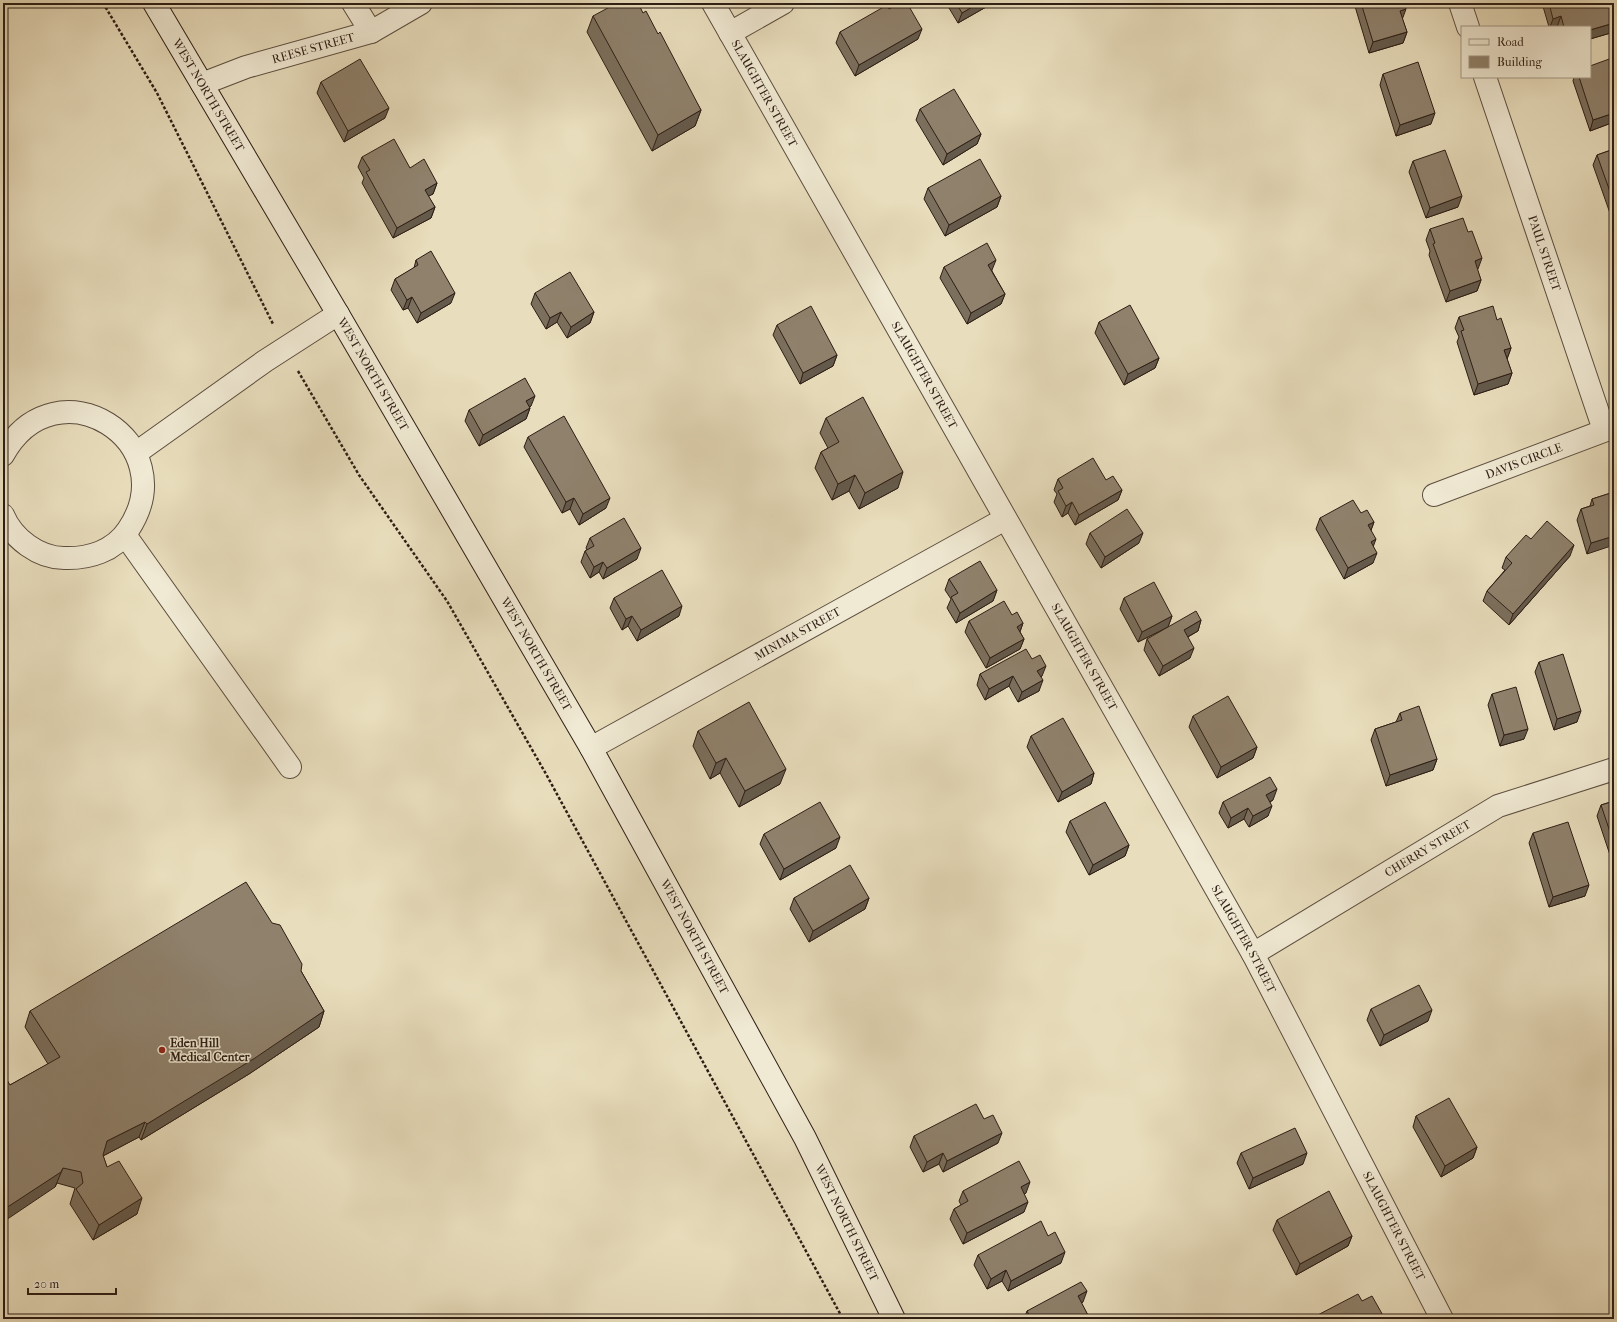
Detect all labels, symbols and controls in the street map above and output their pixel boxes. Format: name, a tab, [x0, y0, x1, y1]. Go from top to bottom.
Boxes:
legend	[1461, 26, 1591, 78]
street label: REESE STREET	[270, 30, 357, 66]
street label: WEST NORTH STREET	[169, 35, 248, 155]
text: Road	[1497, 35, 1524, 49]
street label: SLAUGHTER STREET	[728, 37, 801, 150]
text: Building	[1497, 55, 1542, 69]
street label: PAUL STREET	[1525, 213, 1564, 294]
street label: WEST NORTH STREET	[334, 314, 412, 434]
street label: SLAUGHTER STREET	[888, 319, 961, 432]
street label: DAVIS CIRCLE	[1483, 440, 1564, 482]
street label: WEST NORTH STREET	[497, 594, 575, 714]
street label: SLAUGHTER STREET	[1048, 601, 1121, 714]
street label: MINIMA STREET	[752, 604, 844, 663]
street label: CHERRY STREET	[1382, 817, 1474, 880]
street label: WEST NORTH STREET	[657, 876, 732, 997]
street label: SLAUGHTER STREET	[1208, 883, 1279, 996]
place label: Eden Hill Medical Center	[169, 1036, 251, 1064]
marker: Eden Hill Medical Center	[157, 1045, 167, 1055]
street label: WEST NORTH STREET	[812, 1161, 882, 1284]
street label: SLAUGHTER STREET	[1360, 1169, 1428, 1284]
scale bar	[28, 1270, 116, 1296]
text: 20 m	[34, 1277, 59, 1291]

